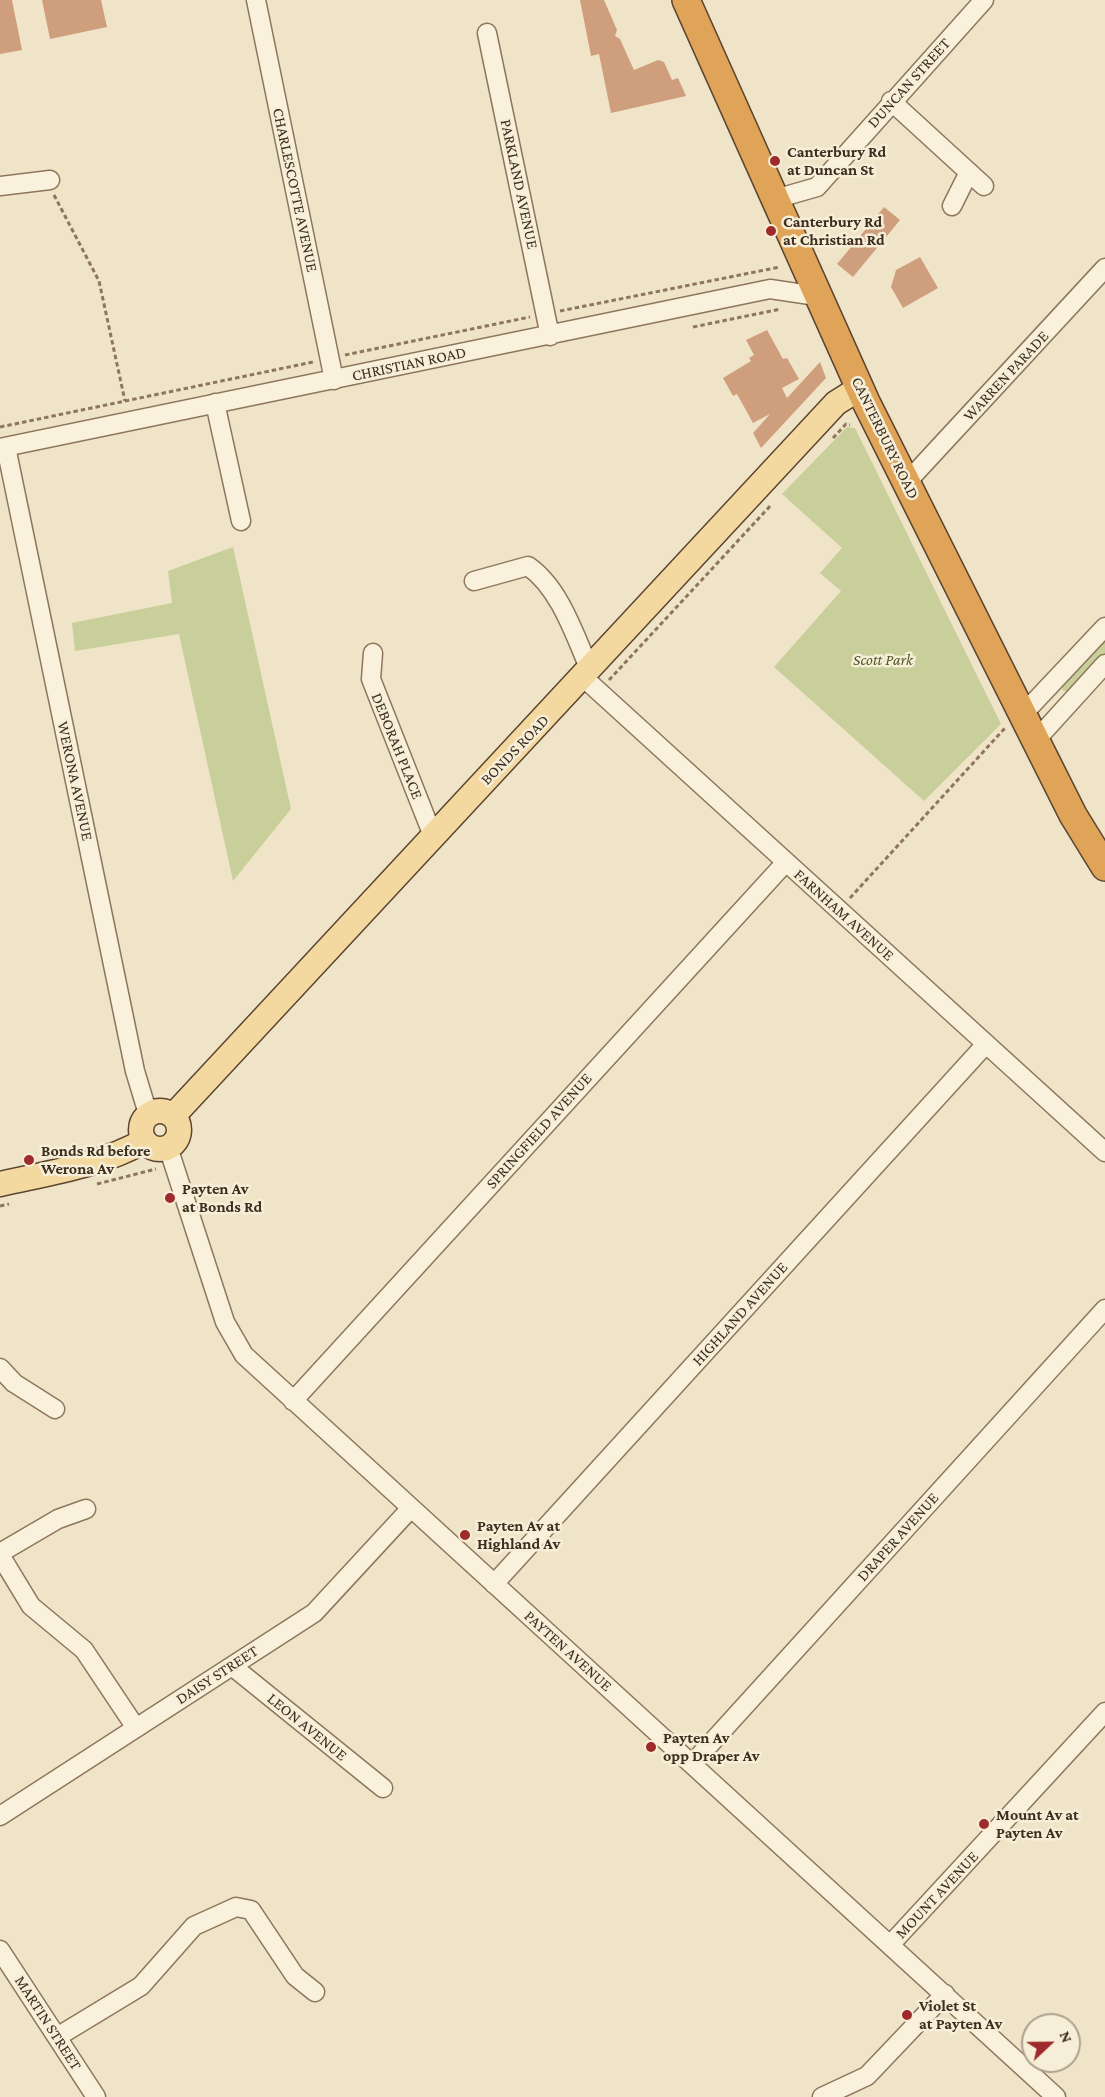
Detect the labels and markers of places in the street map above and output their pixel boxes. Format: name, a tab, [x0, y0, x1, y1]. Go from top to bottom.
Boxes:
place label: Canterbury Rd at Duncan St	[787, 142, 886, 180]
marker: Canterbury Rd at Duncan St	[768, 154, 782, 168]
place label: Canterbury Rd at Christian Rd	[783, 212, 885, 250]
marker: Canterbury Rd at Christian Rd	[764, 224, 778, 238]
place label: Bonds Rd before Werona Av	[41, 1141, 151, 1179]
marker: Bonds Rd before Werona Av	[22, 1153, 36, 1167]
place label: Payten Av at Bonds Rd	[182, 1179, 262, 1217]
marker: Payten Av at Bonds Rd	[163, 1191, 177, 1205]
place label: Payten Av at Highland Av	[477, 1516, 560, 1554]
marker: Payten Av at Highland Av	[458, 1528, 472, 1542]
place label: Payten Av opp Draper Av	[663, 1728, 760, 1766]
marker: Payten Av opp Draper Av	[644, 1740, 658, 1754]
place label: Mount Av at Payten Av	[996, 1805, 1079, 1843]
marker: Mount Av at Payten Av	[977, 1817, 991, 1831]
place label: Violet St at Payten Av	[919, 1996, 1002, 2034]
marker: Violet St at Payten Av	[900, 2008, 914, 2022]

